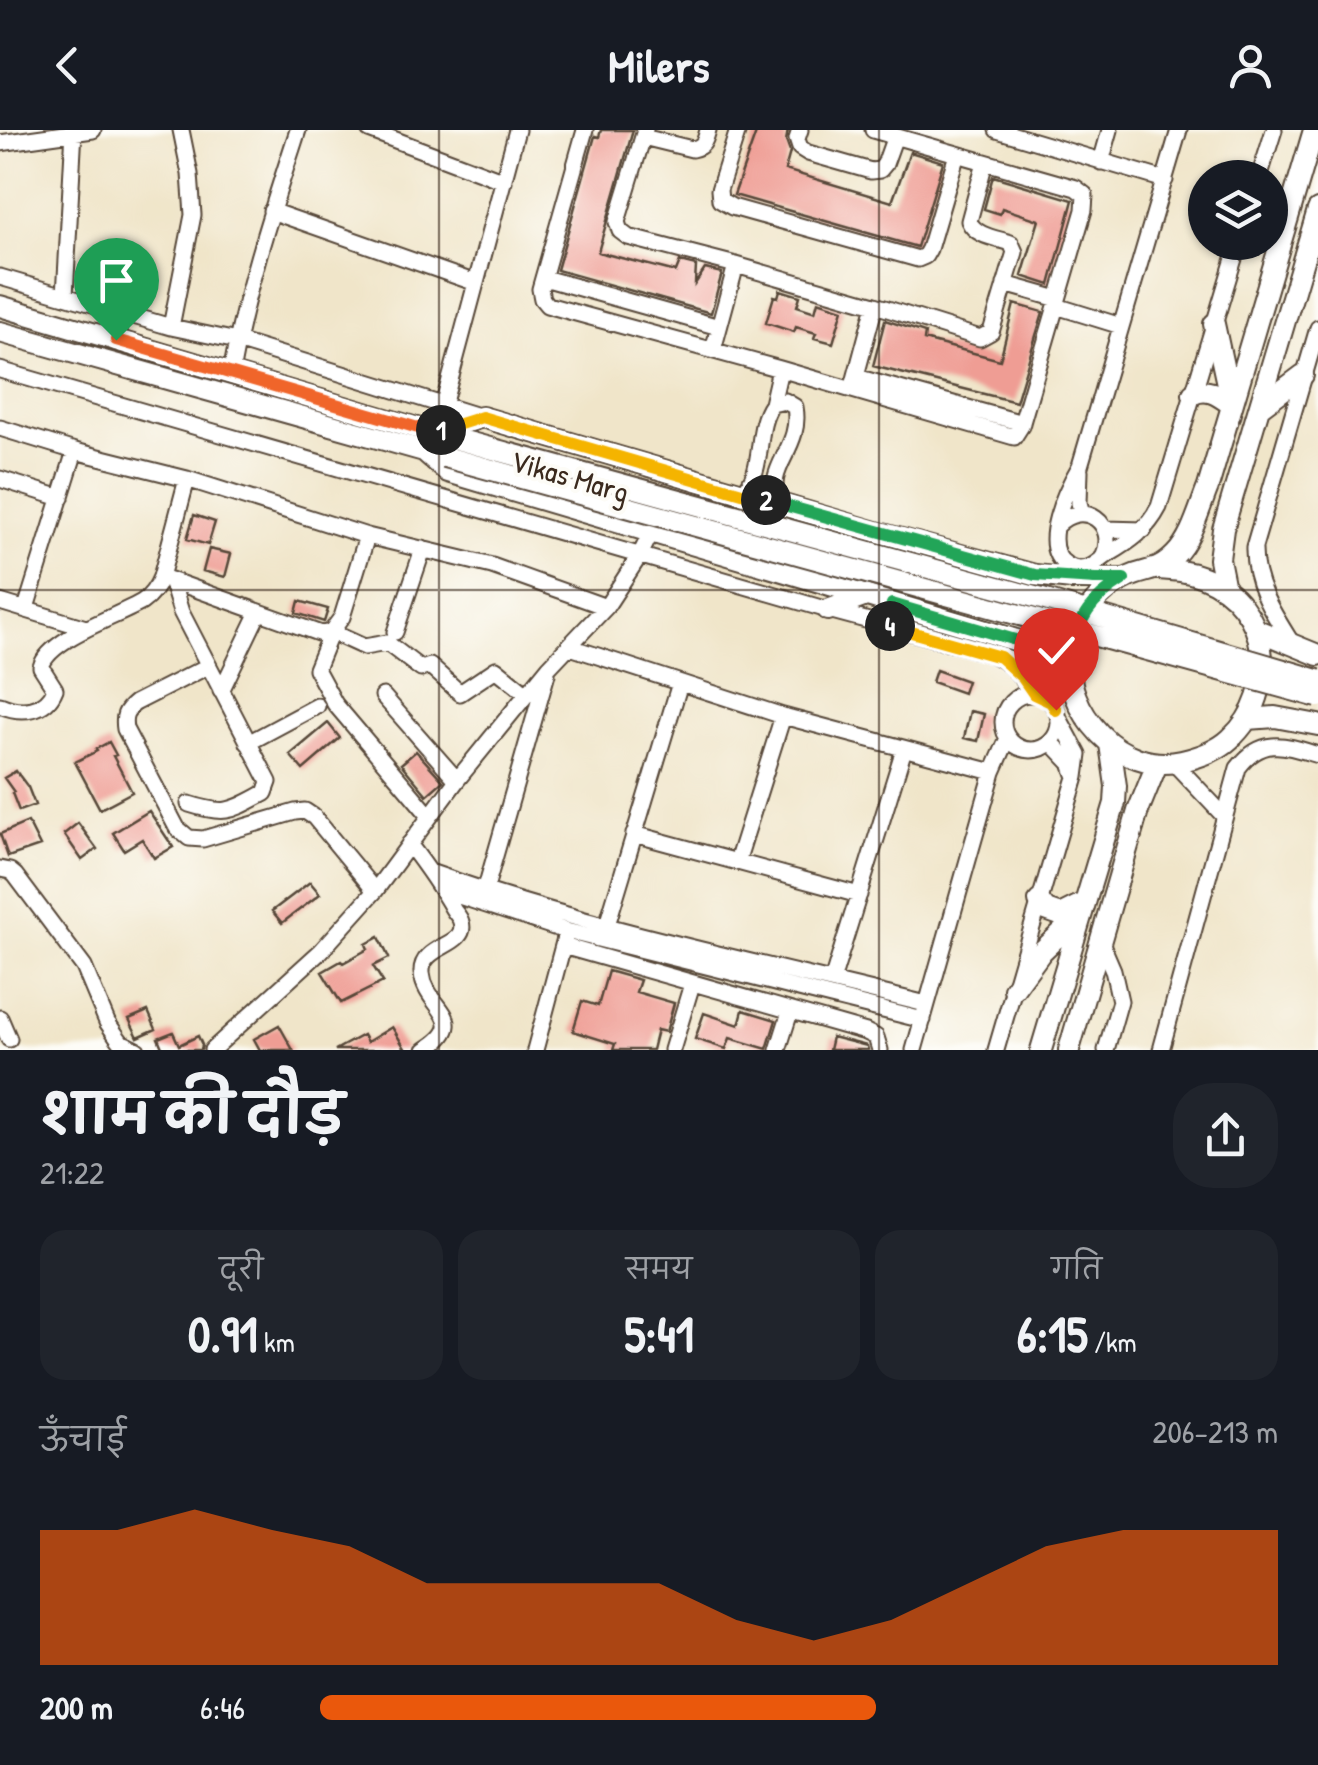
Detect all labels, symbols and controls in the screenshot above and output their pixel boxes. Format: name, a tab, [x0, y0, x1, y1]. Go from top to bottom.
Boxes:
text: Milers	[608, 35, 710, 96]
icon: back	[40, 38, 95, 93]
icon: person	[1223, 38, 1278, 93]
map controls	[1188, 160, 1288, 260]
button: layers	[1188, 160, 1288, 260]
pin	[74, 238, 159, 341]
icon: arrive	[89, 253, 144, 308]
pin: 1	[416, 405, 466, 455]
text: 1	[436, 411, 446, 449]
street label: Vikas Marg	[506, 440, 634, 512]
pin: 2	[741, 475, 791, 525]
text: 2	[759, 481, 773, 519]
pin: 4	[865, 601, 915, 651]
text: 4	[885, 607, 895, 645]
pin	[1014, 608, 1099, 711]
icon: check	[1029, 623, 1084, 678]
text: शाम की दौड़	[40, 1076, 344, 1150]
button: share	[1173, 1083, 1278, 1188]
text: 21:22	[40, 1151, 104, 1194]
text: दूरी	[219, 1250, 263, 1288]
text: समय	[626, 1250, 692, 1288]
text: गति	[1051, 1250, 1102, 1288]
text: 0.91	[188, 1300, 258, 1368]
text: 5:41	[624, 1300, 694, 1368]
text: 6:15	[1017, 1300, 1088, 1368]
text: km	[258, 1323, 295, 1361]
text: /km	[1088, 1323, 1137, 1361]
text: 206–213 m	[1152, 1410, 1278, 1453]
text: ऊँचाई	[40, 1418, 126, 1461]
text: 200 m	[40, 1686, 113, 1729]
text: 6:46	[200, 1686, 245, 1729]

